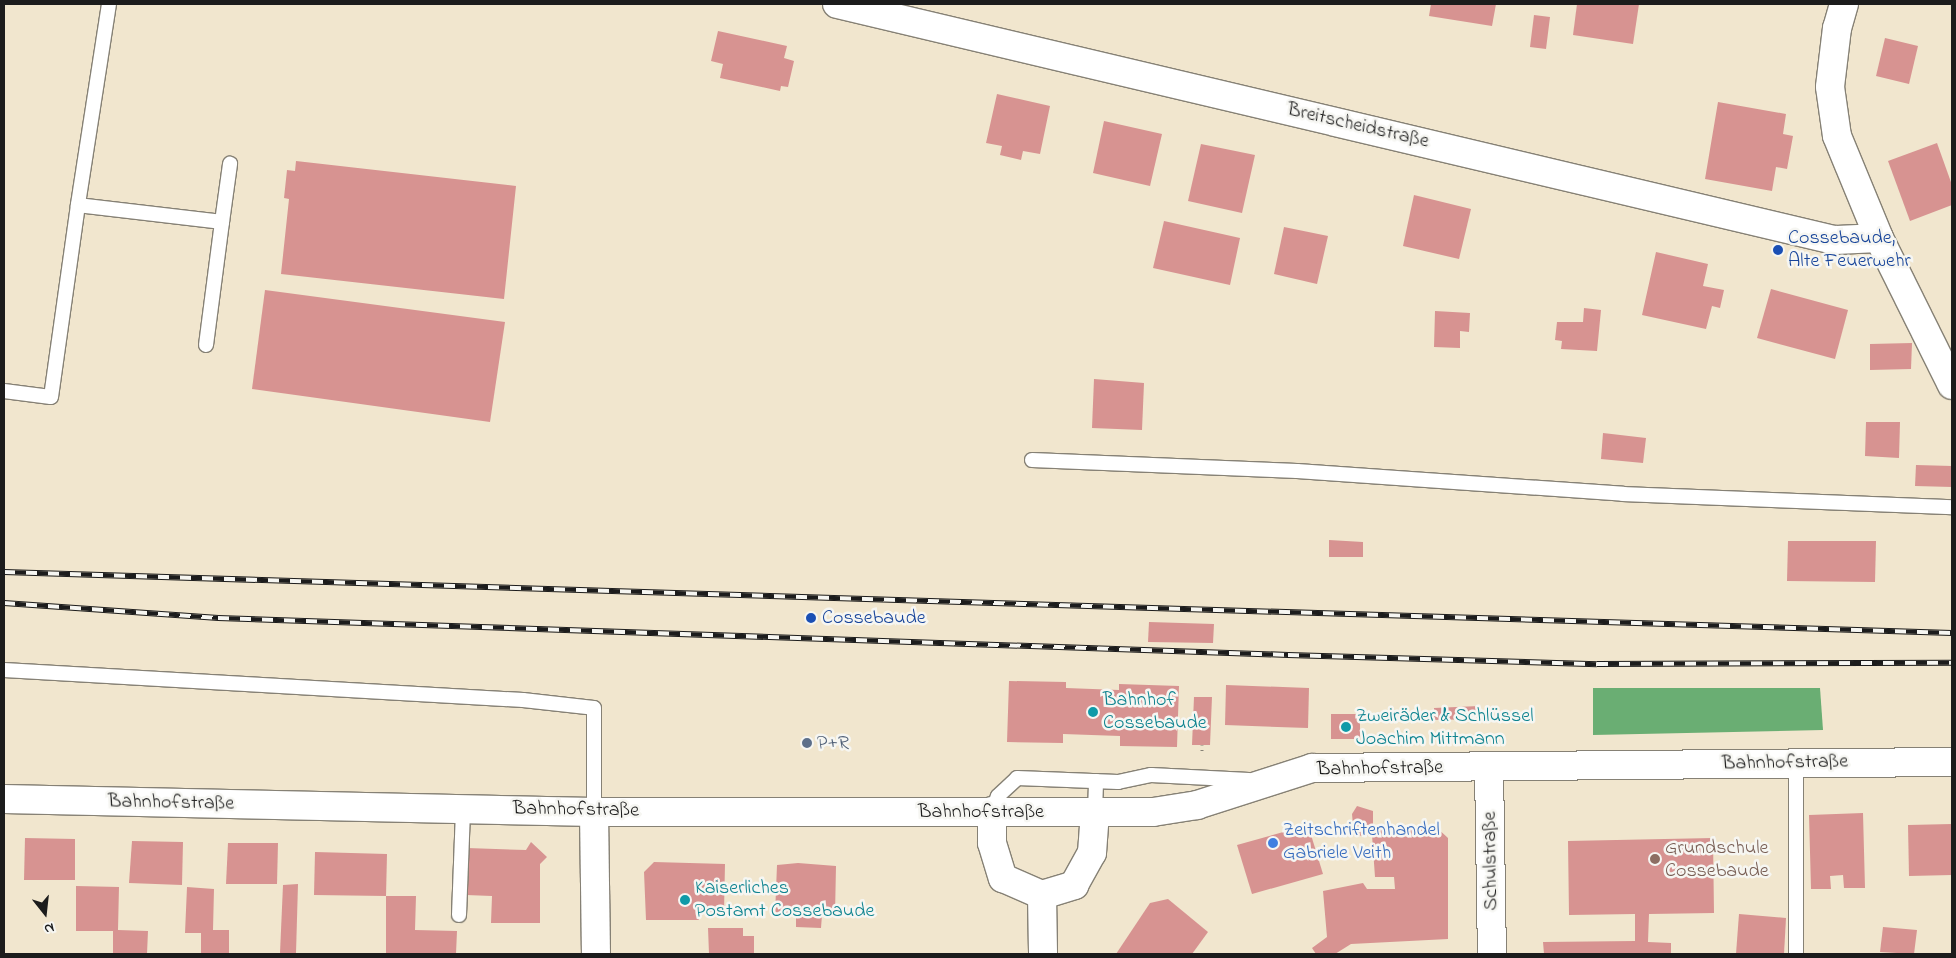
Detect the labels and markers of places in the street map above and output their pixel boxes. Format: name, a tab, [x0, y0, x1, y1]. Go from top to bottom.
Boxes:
place label: Cossebaude, Alte Feuerwehr	[1788, 226, 1911, 273]
marker: Cossebaude, Alte Feuerwehr	[1772, 244, 1784, 256]
place label: Cossebaude	[822, 606, 926, 630]
marker: Cossebaude	[804, 611, 818, 625]
place label: Bahnhof Cossebaude	[1103, 688, 1207, 735]
place label: Zweiräder & Schlüssel Joachim Mittmann	[1356, 704, 1534, 751]
marker: Bahnhof Cossebaude	[1087, 706, 1099, 718]
marker: Zweiräder & Schlüssel Joachim Mittmann	[1340, 721, 1352, 733]
place label: P+R	[817, 731, 849, 755]
marker: P+R	[801, 737, 813, 749]
place label: Zeitschriftenhandel Gabriele Veith	[1283, 819, 1440, 866]
place label: Grundschule Cossebaude	[1665, 836, 1769, 883]
marker: Zeitschriftenhandel Gabriele Veith	[1267, 837, 1279, 849]
marker: Grundschule Cossebaude	[1649, 853, 1661, 865]
place label: Kaiserliches Postamt Cossebaude	[695, 876, 874, 923]
marker: Kaiserliches Postamt Cossebaude	[679, 894, 691, 906]

